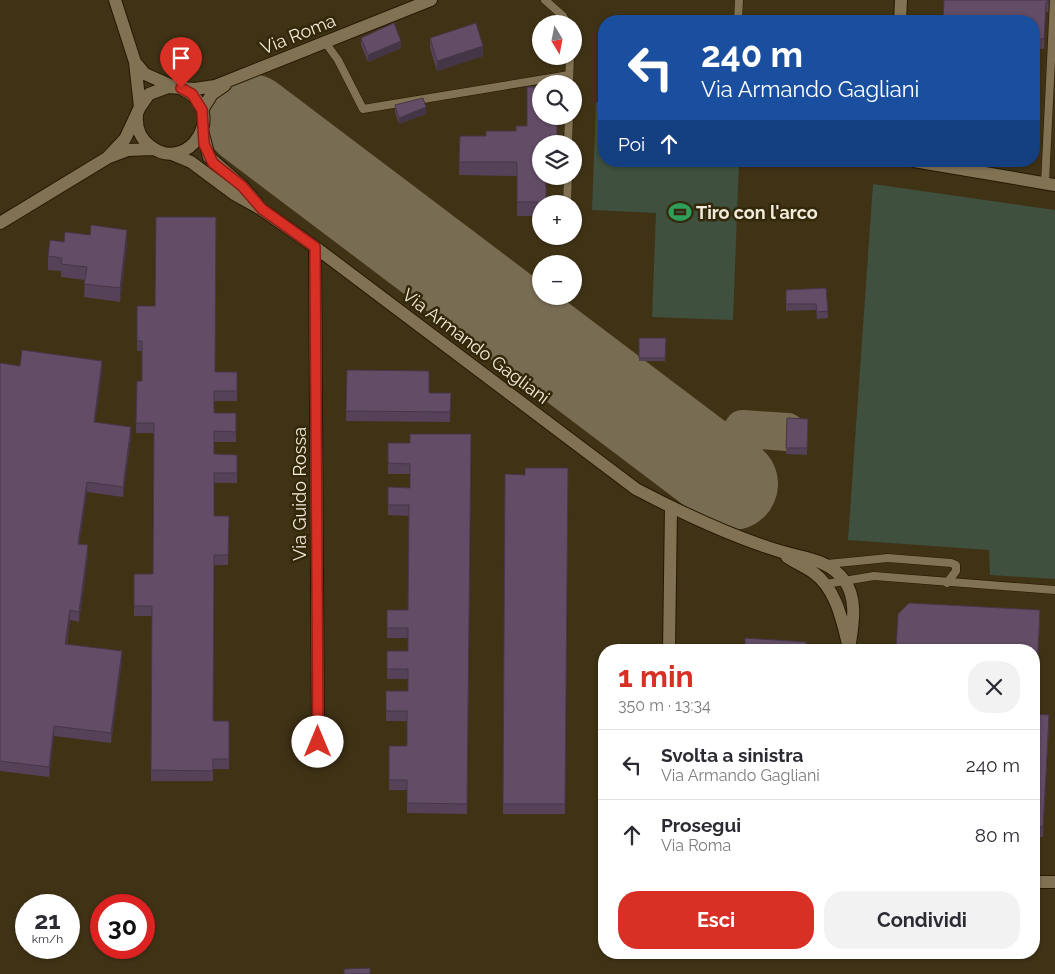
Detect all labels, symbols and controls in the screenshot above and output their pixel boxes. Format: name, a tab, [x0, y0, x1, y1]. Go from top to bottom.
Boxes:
street label: Via Roma	[257, 9, 339, 59]
north arrow	[532, 15, 582, 65]
map controls	[532, 15, 582, 305]
text: 240 m	[701, 34, 803, 75]
icon: left	[618, 35, 683, 100]
pin	[160, 37, 202, 88]
icon: arrive	[167, 44, 195, 72]
button: search	[532, 75, 582, 125]
text: Via Armando Gagliani	[701, 76, 919, 102]
icon: ahead	[655, 130, 683, 158]
text: Poi	[618, 133, 645, 155]
button: layers	[532, 135, 582, 185]
button: +	[532, 195, 582, 245]
sports icon: Tiro con l'arco	[667, 199, 693, 225]
place label: Tiro con l'arco	[696, 202, 818, 223]
button: −	[532, 255, 582, 305]
street label: Via Armando Gagliani	[398, 284, 554, 408]
street label: Via Guido Rossa	[289, 427, 310, 561]
text: 1 min	[618, 659, 694, 694]
button: close	[968, 661, 1020, 713]
text: 350 m · 13:34	[618, 696, 711, 715]
position arrow	[291, 715, 343, 767]
text: Svolta a sinistra	[661, 744, 803, 766]
icon: left	[618, 751, 646, 779]
text: 240 m	[966, 754, 1020, 776]
text: Via Armando Gagliani	[661, 766, 820, 785]
text: Prosegui	[661, 814, 741, 836]
icon: ahead	[618, 821, 646, 849]
text: 80 m	[975, 824, 1020, 846]
text: Via Roma	[661, 836, 731, 855]
button: Esci	[618, 891, 814, 949]
button: Condividi	[824, 891, 1020, 949]
speed limit sign: 30	[90, 894, 155, 959]
text: 21	[34, 905, 61, 935]
text: km/h	[32, 932, 63, 946]

